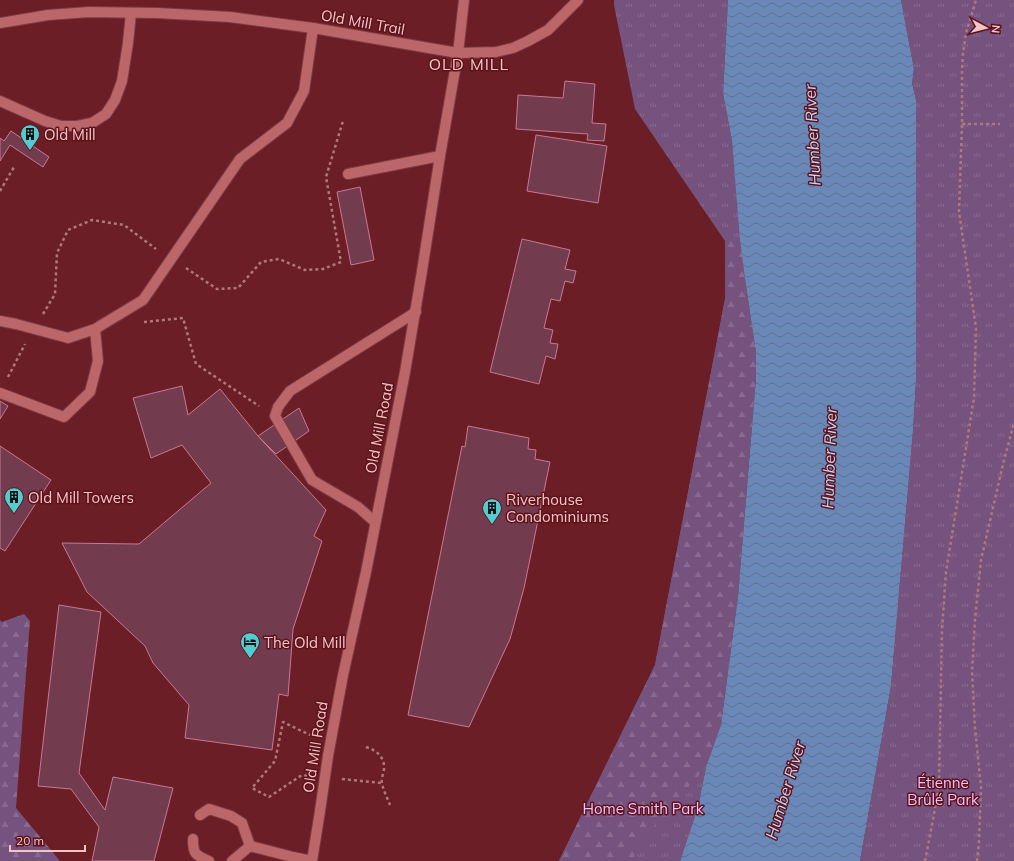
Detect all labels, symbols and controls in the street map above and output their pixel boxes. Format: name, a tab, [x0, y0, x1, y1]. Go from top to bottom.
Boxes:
street label: Old Mill Trail	[319, 5, 407, 39]
north arrow	[966, 8, 1006, 48]
text: N	[988, 24, 1003, 34]
district label: OLD MILL	[429, 54, 509, 74]
water label: Humber River	[799, 83, 825, 186]
building icon: Old Mill	[19, 123, 41, 151]
place label: Old Mill	[44, 125, 96, 144]
street label: Old Mill Road	[361, 381, 397, 475]
water label: Humber River	[817, 406, 841, 509]
building icon: Old Mill Towers	[3, 486, 25, 514]
place label: Old Mill Towers	[28, 488, 134, 507]
place label: Riverhouse Condominiums	[506, 490, 609, 526]
building icon: Riverhouse Condominiums	[481, 497, 503, 525]
hotel icon: The Old Mill	[239, 631, 261, 659]
place label: The Old Mill	[264, 633, 346, 652]
street label: Old Mill Road	[298, 700, 332, 794]
water label: Humber River	[761, 737, 810, 842]
park label: Étienne Brûlé Park	[907, 773, 979, 809]
park label: Home Smith Park	[583, 799, 704, 818]
scale bar	[10, 827, 85, 853]
text: 20 m	[16, 833, 44, 848]

